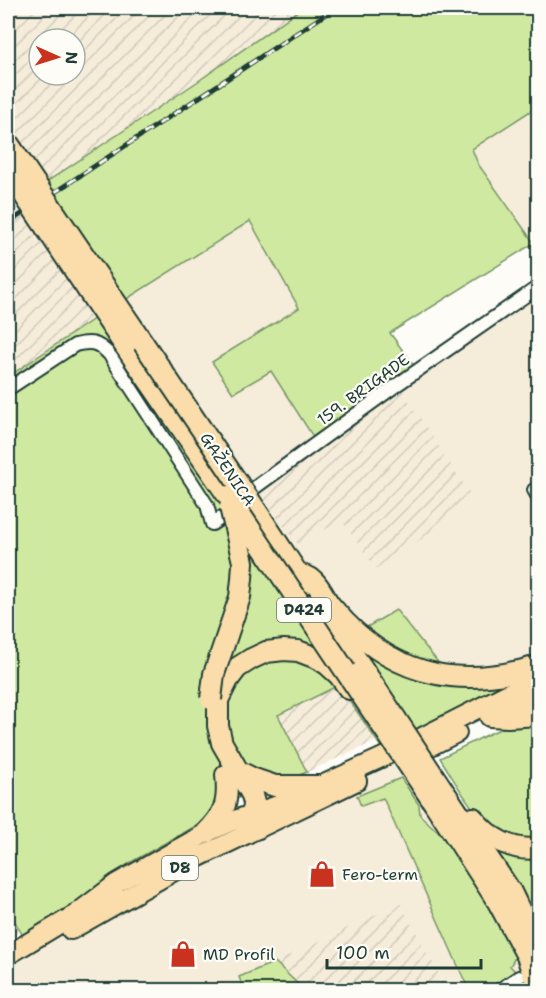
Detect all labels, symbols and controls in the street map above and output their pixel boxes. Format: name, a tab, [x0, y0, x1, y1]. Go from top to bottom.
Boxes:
north arrow	[27, 27, 87, 87]
text: N	[61, 51, 82, 65]
street label: 159. BRIGADE	[313, 349, 414, 430]
street label: GAŽENICA	[195, 428, 260, 510]
road number: D424	[277, 598, 331, 622]
road number: D8	[162, 856, 198, 880]
shop icon: Fero-term	[307, 859, 337, 889]
place label: Fero-term	[342, 864, 418, 885]
scale bar	[327, 932, 482, 970]
shop icon: MD Profil	[168, 939, 198, 969]
text: 100 m	[336, 941, 390, 965]
place label: MD Profil	[203, 944, 275, 965]

